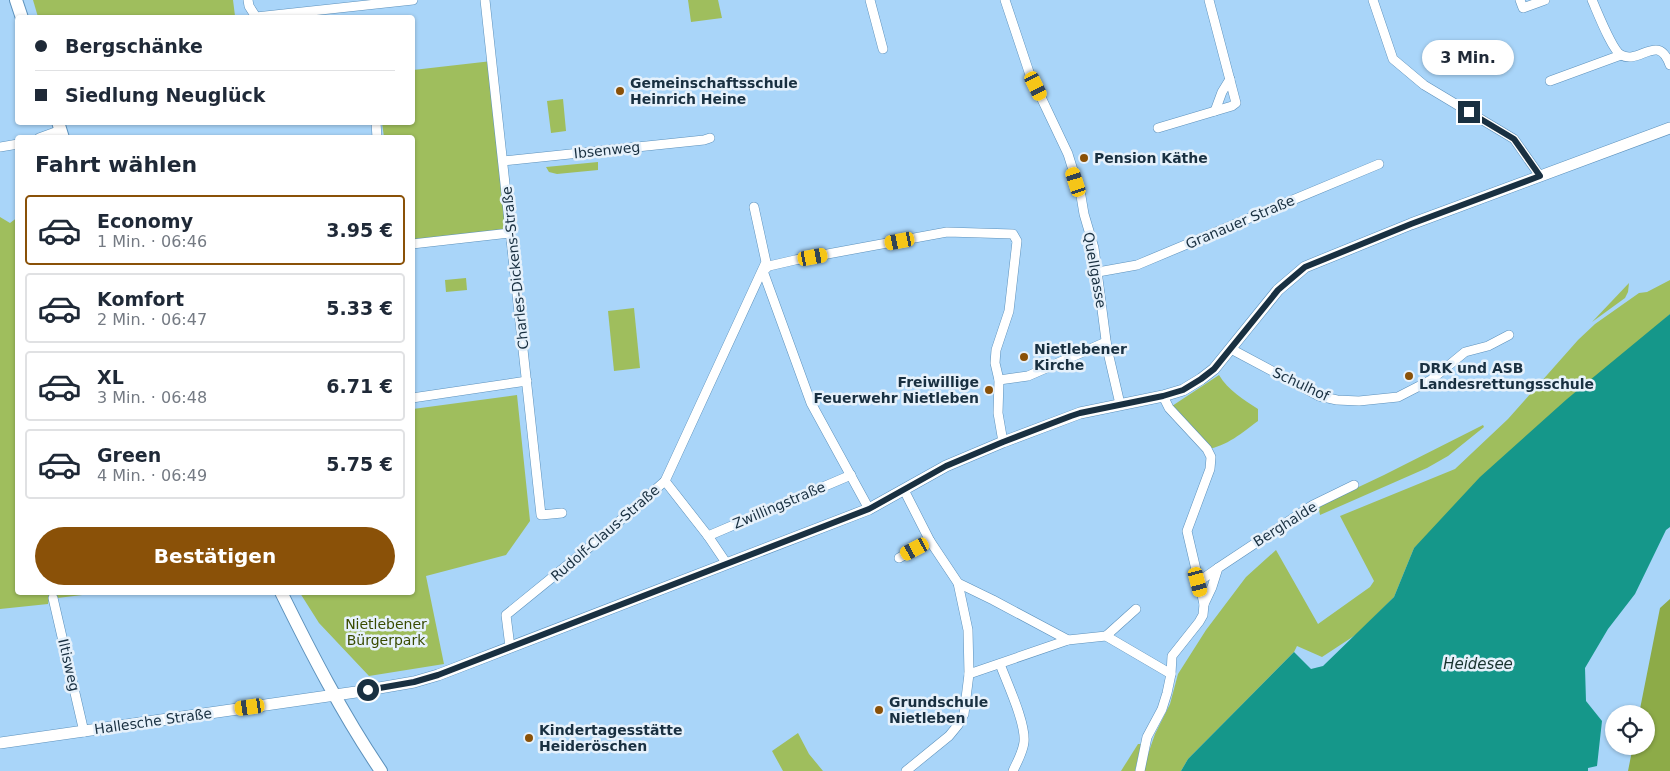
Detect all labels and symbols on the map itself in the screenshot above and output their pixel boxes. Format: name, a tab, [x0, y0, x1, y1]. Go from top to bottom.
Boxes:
callout: 3 Min.	[1423, 39, 1515, 74]
car	[1022, 69, 1049, 103]
place label: Gemeinschaftsschule Heinrich Heine	[630, 75, 798, 107]
marker: Gemeinschaftsschule Heinrich Heine	[614, 85, 626, 97]
route end	[1458, 101, 1480, 123]
street label: Ibsenweg	[573, 139, 641, 161]
place label: Pension Käthe	[1094, 150, 1208, 166]
marker: Pension Käthe	[1078, 152, 1090, 164]
car	[1064, 165, 1087, 199]
street label: Charles-Dickens-Straße	[498, 186, 532, 350]
street label: Granauer Straße	[1183, 192, 1297, 252]
car	[883, 231, 916, 251]
street label: Quellgasse	[1080, 231, 1110, 309]
car	[796, 247, 829, 267]
place label: Nietlebener Kirche	[1034, 341, 1127, 373]
marker: Nietlebener Kirche	[1018, 351, 1030, 363]
place label: DRK und ASB Landesrettungsschule	[1419, 360, 1594, 392]
street label: Schulhof	[1270, 364, 1333, 405]
marker: DRK und ASB Landesrettungsschule	[1403, 370, 1415, 382]
place label: Freiwillige Feuerwehr Nietleben	[813, 374, 979, 406]
marker: Freiwillige Feuerwehr Nietleben	[983, 384, 995, 396]
street label: Zwillingstraße	[730, 478, 828, 532]
street label: Rudolf-Claus-Straße	[548, 482, 662, 584]
street label: Berghalde	[1250, 498, 1320, 550]
car	[898, 535, 931, 563]
car	[1186, 566, 1209, 598]
park label: Nietlebener Bürgerpark	[345, 616, 427, 648]
street label: Iltisweg	[55, 637, 83, 693]
water label: Heidesee	[1443, 655, 1513, 673]
route start	[357, 679, 379, 701]
place label: Grundschule Nietleben	[889, 694, 988, 726]
car	[234, 697, 265, 717]
marker: Grundschule Nietleben	[873, 704, 885, 716]
street label: Hallesche Straße	[93, 705, 213, 737]
place label: Kindertagesstätte Heideröschen	[539, 722, 682, 754]
marker: Kindertagesstätte Heideröschen	[523, 732, 535, 744]

